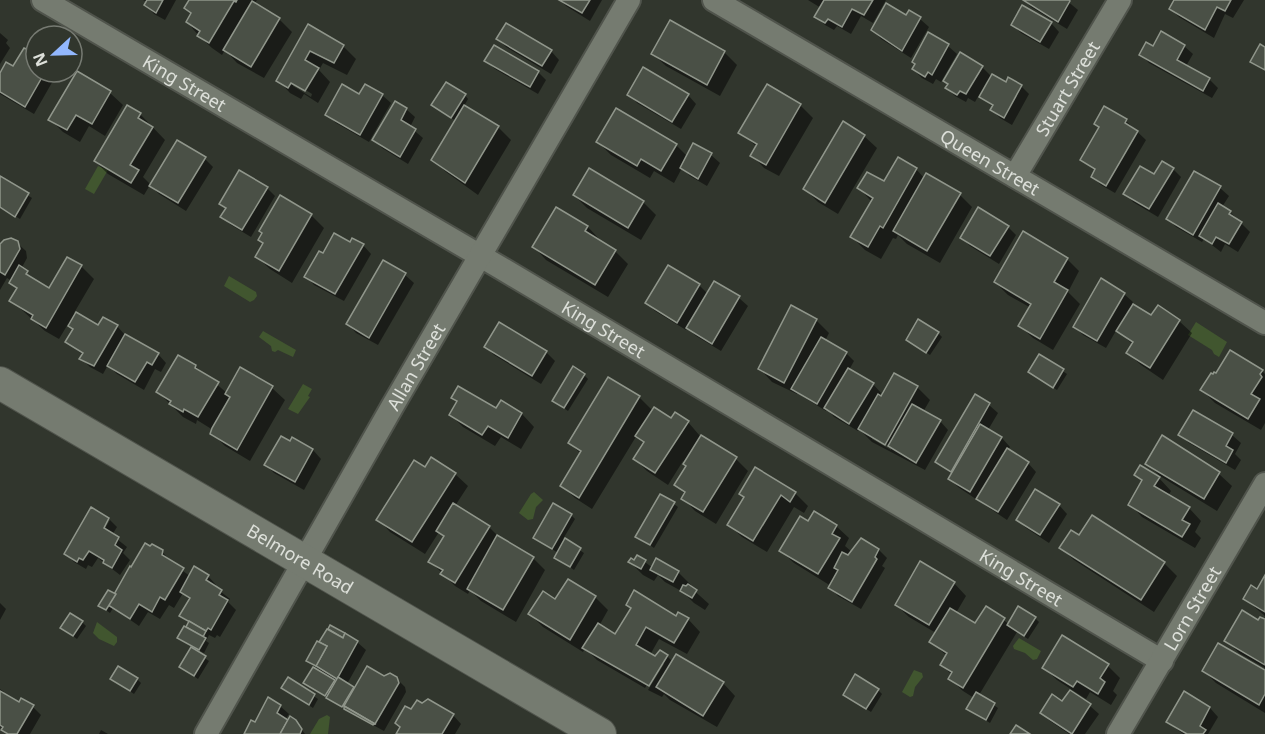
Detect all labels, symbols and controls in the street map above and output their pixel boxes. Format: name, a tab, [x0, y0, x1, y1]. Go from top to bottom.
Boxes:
north arrow	[24, 24, 84, 84]
street label: Stuart Street	[1030, 36, 1105, 140]
text: N	[27, 49, 53, 70]
street label: King Street	[138, 49, 231, 117]
street label: Queen Street	[936, 123, 1045, 201]
street label: King Street	[557, 295, 650, 363]
street label: Allan Street	[381, 318, 451, 415]
street label: Belmore Road	[243, 518, 358, 599]
street label: King Street	[975, 543, 1068, 612]
street label: Lorn Street	[1158, 561, 1226, 655]

